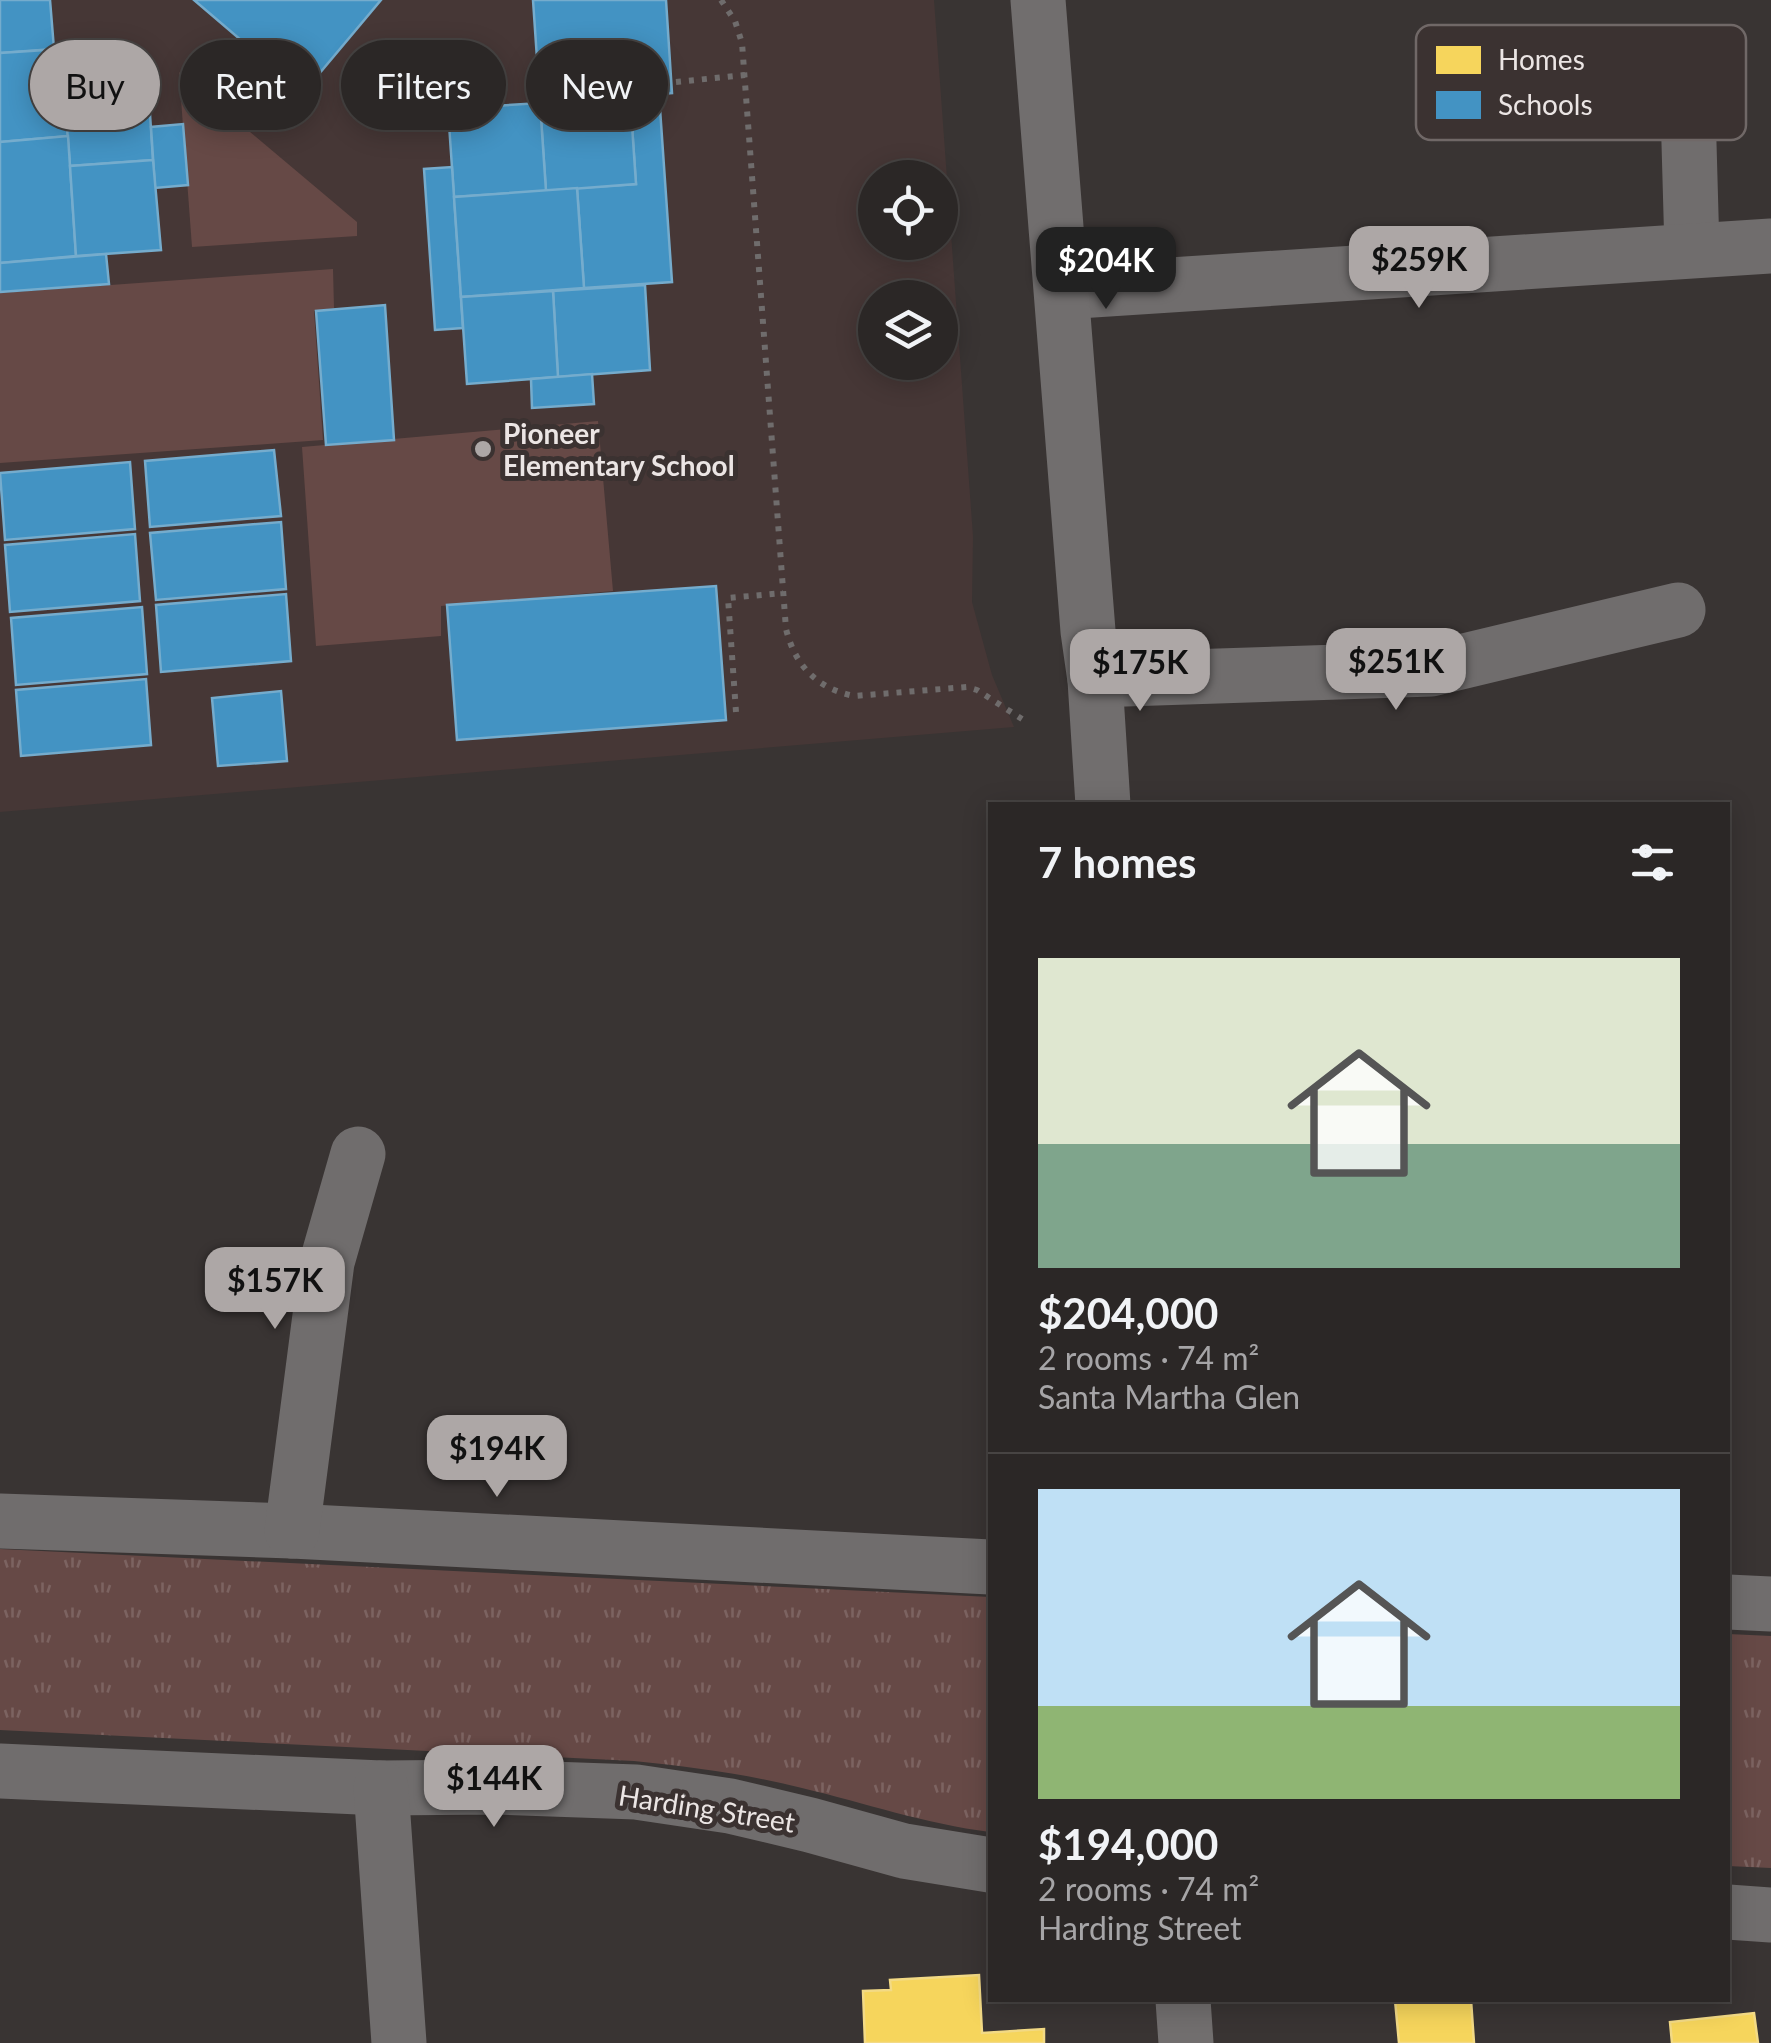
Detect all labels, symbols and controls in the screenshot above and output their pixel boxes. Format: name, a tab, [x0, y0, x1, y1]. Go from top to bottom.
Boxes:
legend	[1416, 25, 1746, 140]
chip: Buy	[30, 40, 160, 130]
chip: Rent	[180, 40, 321, 130]
chip: Filters	[341, 40, 506, 130]
chip: New	[526, 40, 668, 130]
text: Homes	[1498, 42, 1585, 76]
text: Schools	[1498, 87, 1593, 121]
map controls	[858, 160, 958, 380]
button: locate	[858, 160, 958, 260]
pin: $259K	[1349, 226, 1489, 311]
pin: $204K	[1036, 227, 1176, 312]
text: $259K	[1371, 239, 1467, 278]
text: $204K	[1058, 240, 1154, 279]
button: layers	[858, 280, 958, 380]
place label: Pioneer Elementary School	[503, 416, 735, 482]
marker: Pioneer Elementary School	[472, 438, 494, 460]
pin: $251K	[1326, 628, 1466, 713]
pin: $175K	[1070, 629, 1210, 714]
text: $251K	[1348, 641, 1444, 680]
text: $175K	[1092, 642, 1188, 681]
icon: filters	[1625, 835, 1680, 890]
text: 7 homes	[1038, 837, 1196, 887]
icon: home	[1269, 1023, 1449, 1203]
pin: $157K	[205, 1247, 345, 1332]
text: $157K	[227, 1260, 323, 1299]
text: $204,000	[1038, 1288, 1218, 1338]
text: 2 rooms · 74 m²	[1038, 1338, 1259, 1377]
text: Santa Martha Glen	[1038, 1377, 1300, 1416]
pin: $194K	[427, 1415, 567, 1500]
text: $194K	[449, 1428, 545, 1467]
icon: home	[1269, 1554, 1449, 1734]
pin: $144K	[424, 1745, 564, 1830]
text: $144K	[446, 1758, 542, 1797]
street label: Harding Street	[616, 1777, 798, 1839]
text: $194,000	[1038, 1819, 1218, 1869]
text: 2 rooms · 74 m²	[1038, 1869, 1259, 1908]
text: Harding Street	[1038, 1908, 1241, 1947]

